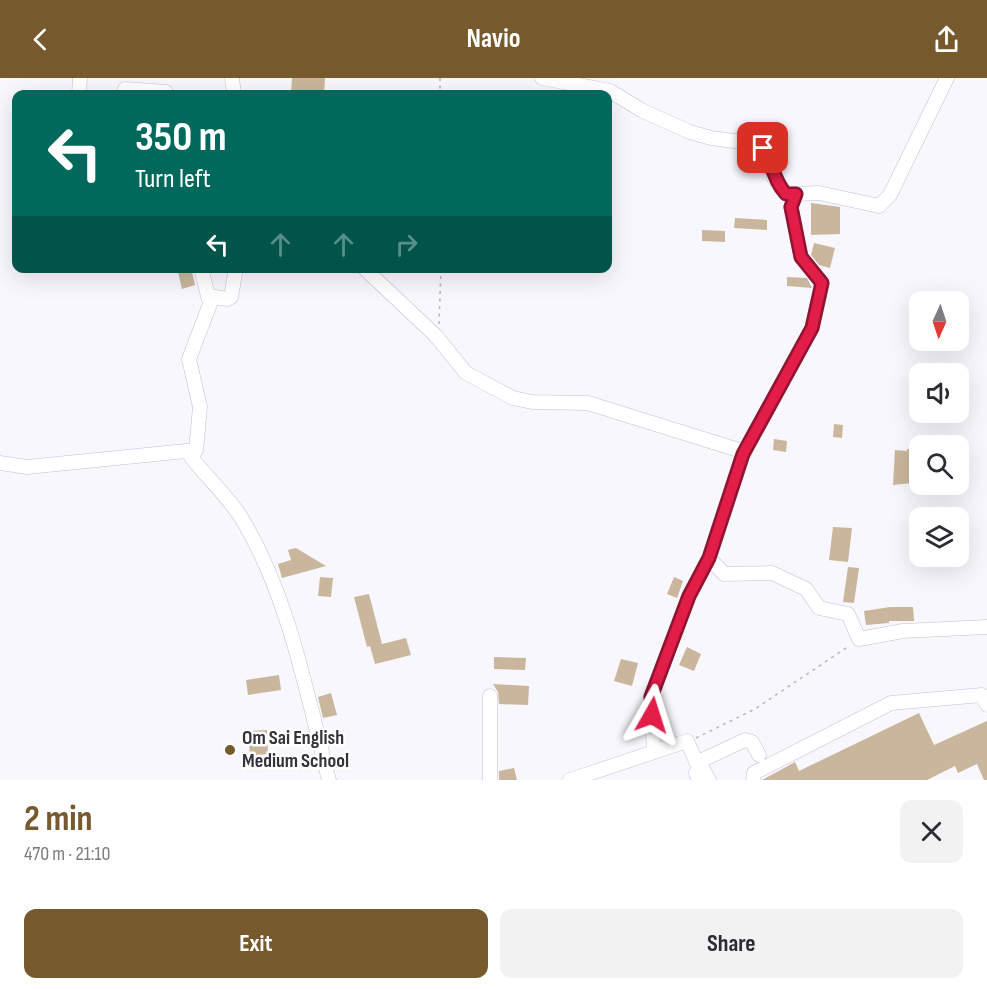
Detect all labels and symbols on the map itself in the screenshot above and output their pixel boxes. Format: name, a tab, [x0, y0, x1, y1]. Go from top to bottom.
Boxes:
pin	[737, 122, 788, 173]
north arrow	[909, 291, 969, 351]
position arrow	[620, 683, 684, 747]
place label: Om Sai English Medium School	[242, 726, 349, 773]
marker: Om Sai English Medium School	[223, 743, 237, 757]

